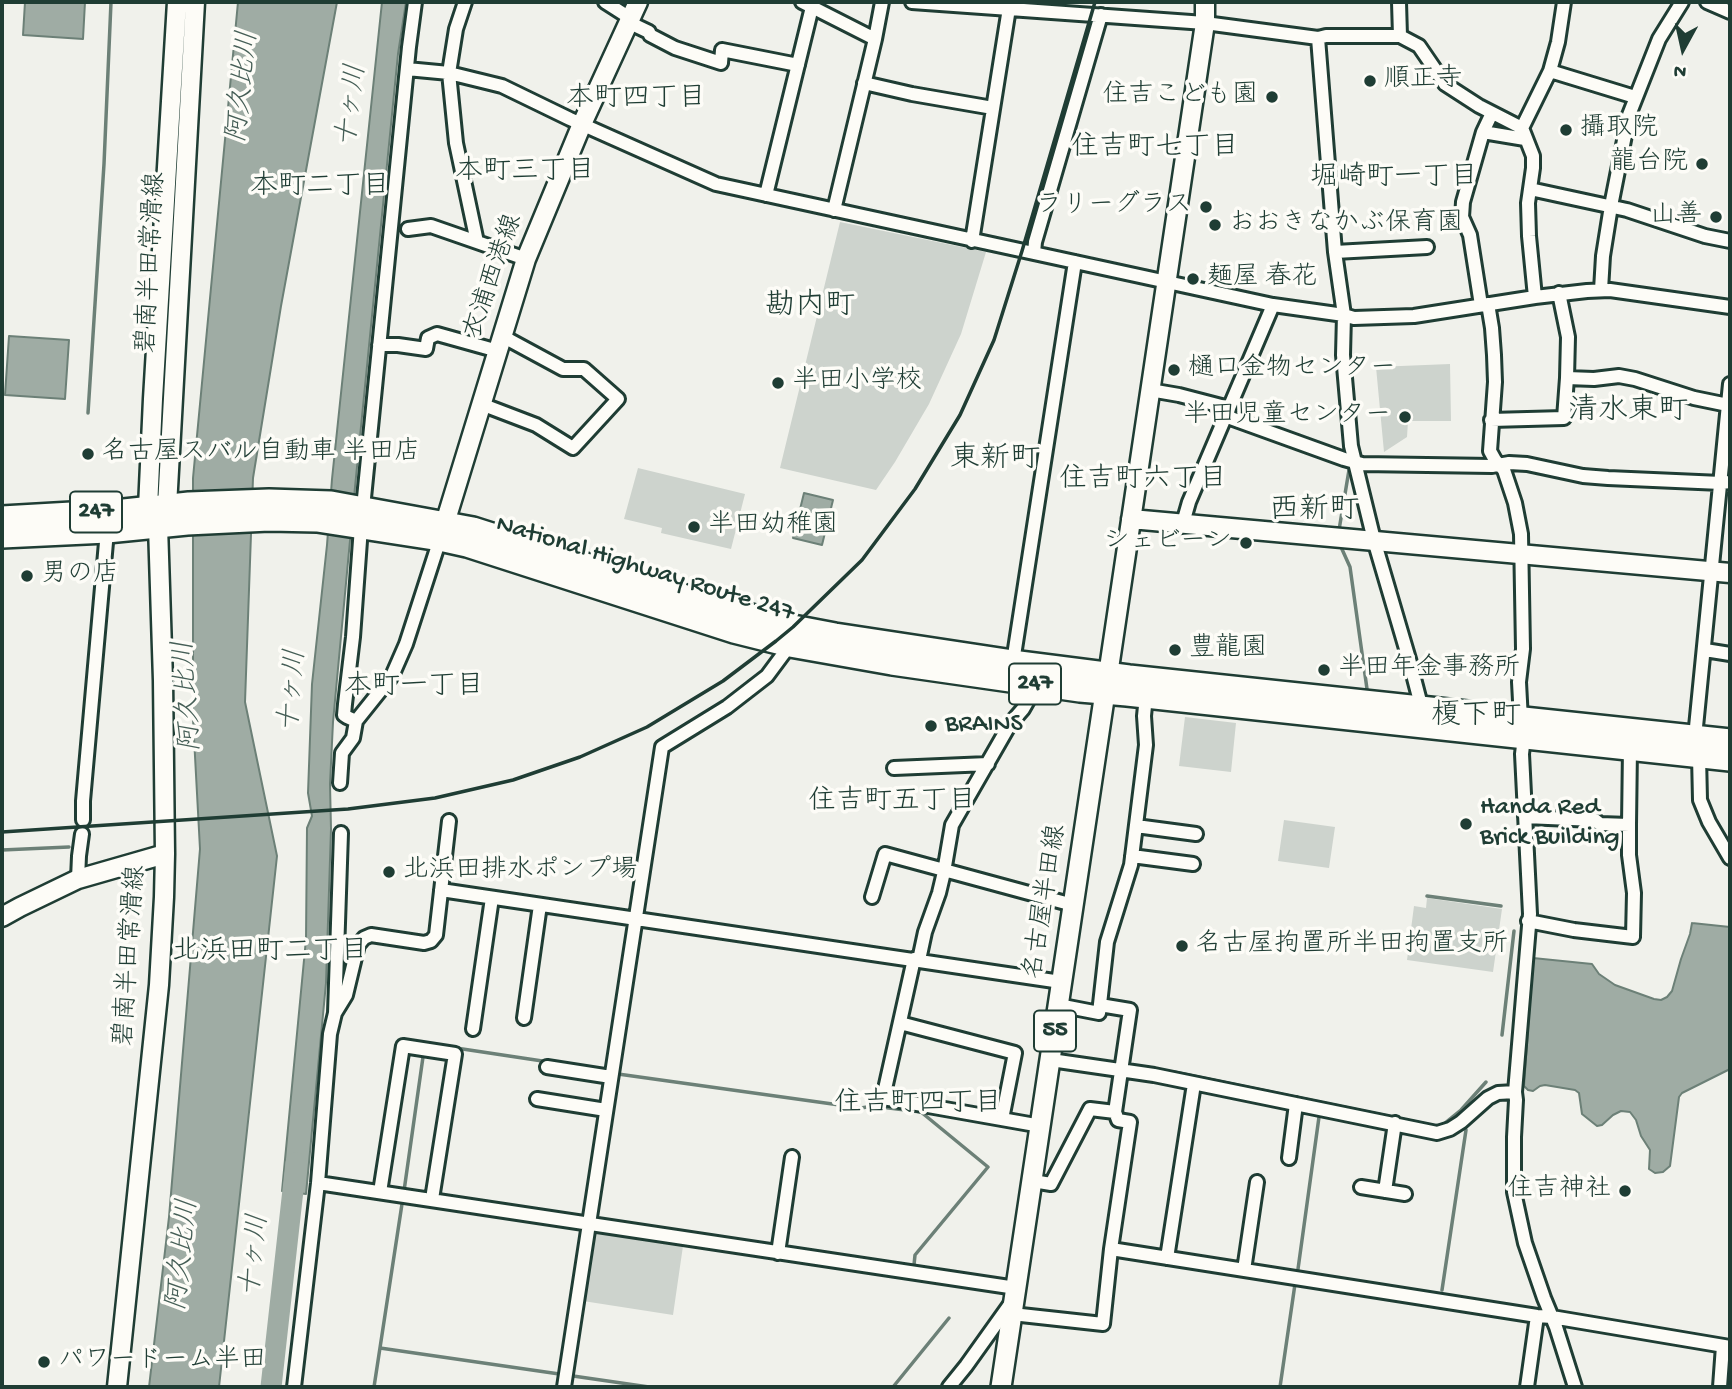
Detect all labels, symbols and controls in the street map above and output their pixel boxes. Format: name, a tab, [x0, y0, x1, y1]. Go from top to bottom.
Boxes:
north arrow	[1648, 14, 1718, 84]
water label: 阿久比川	[222, 30, 268, 144]
text: N	[1672, 58, 1688, 83]
water label: 十ヶ川	[332, 62, 376, 150]
place label: 順正寺	[1384, 65, 1462, 97]
marker: 順正寺	[1362, 73, 1378, 89]
place label: 住吉こども園	[1102, 81, 1258, 113]
district label: 本町四丁目	[566, 84, 706, 118]
marker: 住吉こども園	[1264, 89, 1280, 105]
place label: 攝取院	[1580, 114, 1658, 146]
marker: 攝取院	[1558, 122, 1574, 138]
district label: 住吉町七丁目	[1071, 133, 1239, 167]
place label: 龍台院	[1610, 148, 1688, 180]
marker: 龍台院	[1694, 156, 1710, 172]
district label: 本町三丁目	[455, 157, 595, 191]
district label: 堀崎町一丁目	[1310, 163, 1478, 197]
street label: 碧南半田常滑線	[133, 171, 173, 355]
district label: 本町二丁目	[250, 172, 390, 206]
place label: ラリーグラス	[1036, 191, 1192, 223]
marker: ラリーグラス	[1198, 199, 1214, 215]
place label: 山善	[1650, 201, 1702, 233]
place label: おおきなかぶ保育園	[1229, 209, 1463, 241]
marker: 山善	[1708, 209, 1724, 225]
street label: 衣浦西港線	[459, 210, 531, 344]
marker: おおきなかぶ保育園	[1207, 217, 1223, 233]
place label: 麺屋 春花	[1207, 263, 1317, 295]
marker: 麺屋 春花	[1185, 271, 1201, 287]
district label: 勘内町	[765, 290, 855, 326]
place label: 樋口金物センター	[1188, 354, 1396, 386]
marker: 樋口金物センター	[1166, 362, 1182, 378]
place label: 半田小学校	[792, 367, 922, 399]
marker: 半田小学校	[770, 375, 786, 391]
district label: 清水東町	[1568, 395, 1688, 431]
place label: 半田児童センター	[1183, 401, 1391, 433]
marker: 半田児童センター	[1397, 409, 1413, 425]
place label: 名古屋スバル自動車 半田店	[102, 438, 420, 470]
district label: 東新町	[950, 443, 1040, 479]
marker: 名古屋スバル自動車 半田店	[80, 446, 96, 462]
district label: 住吉町六丁目	[1059, 465, 1227, 499]
road number: 247	[70, 491, 122, 532]
district label: 西新町	[1269, 494, 1359, 530]
street label: National Highway Route 247	[492, 510, 798, 630]
place label: 半田幼稚園	[708, 511, 838, 543]
marker: 半田幼稚園	[686, 519, 702, 535]
place label: シェビーン	[1103, 527, 1232, 559]
marker: シェビーン	[1238, 535, 1254, 551]
place label: 男の店	[41, 560, 119, 592]
marker: 男の店	[19, 568, 35, 584]
place label: 豊龍園	[1189, 634, 1267, 666]
water label: 阿久比川	[169, 639, 211, 753]
marker: 豊龍園	[1167, 642, 1183, 658]
water label: 十ヶ川	[275, 648, 315, 734]
place label: 半田年金事務所	[1338, 654, 1520, 686]
marker: 半田年金事務所	[1316, 662, 1332, 678]
road number: 247	[1009, 664, 1061, 704]
district label: 本町一丁目	[344, 672, 484, 706]
district label: 榎下町	[1431, 700, 1521, 736]
place label: BRAINS	[945, 710, 1023, 742]
marker: BRAINS	[923, 718, 939, 734]
district label: 住吉町五丁目	[808, 787, 976, 821]
place label: Handa Red Brick Building	[1480, 793, 1620, 854]
marker: Handa Red Brick Building	[1458, 816, 1474, 832]
street label: 名古屋半田線	[1019, 823, 1075, 981]
place label: 北浜田排水ポンプ場	[403, 856, 637, 888]
street label: 碧南半田常滑線	[110, 864, 154, 1048]
marker: 北浜田排水ポンプ場	[381, 864, 397, 880]
place label: 名古屋拘置所半田拘置支所	[1196, 930, 1508, 962]
district label: 北浜田町二丁目	[172, 937, 368, 971]
marker: 名古屋拘置所半田拘置支所	[1174, 938, 1190, 954]
road number: 55	[1034, 1010, 1076, 1051]
district label: 住吉町四丁目	[834, 1089, 1002, 1123]
place label: 住吉神社	[1507, 1175, 1611, 1207]
marker: 住吉神社	[1617, 1183, 1633, 1199]
water label: 阿久比川	[162, 1198, 208, 1312]
water label: 十ヶ川	[236, 1212, 278, 1300]
place label: パワードーム半田	[58, 1346, 266, 1378]
marker: パワードーム半田	[36, 1354, 52, 1370]

